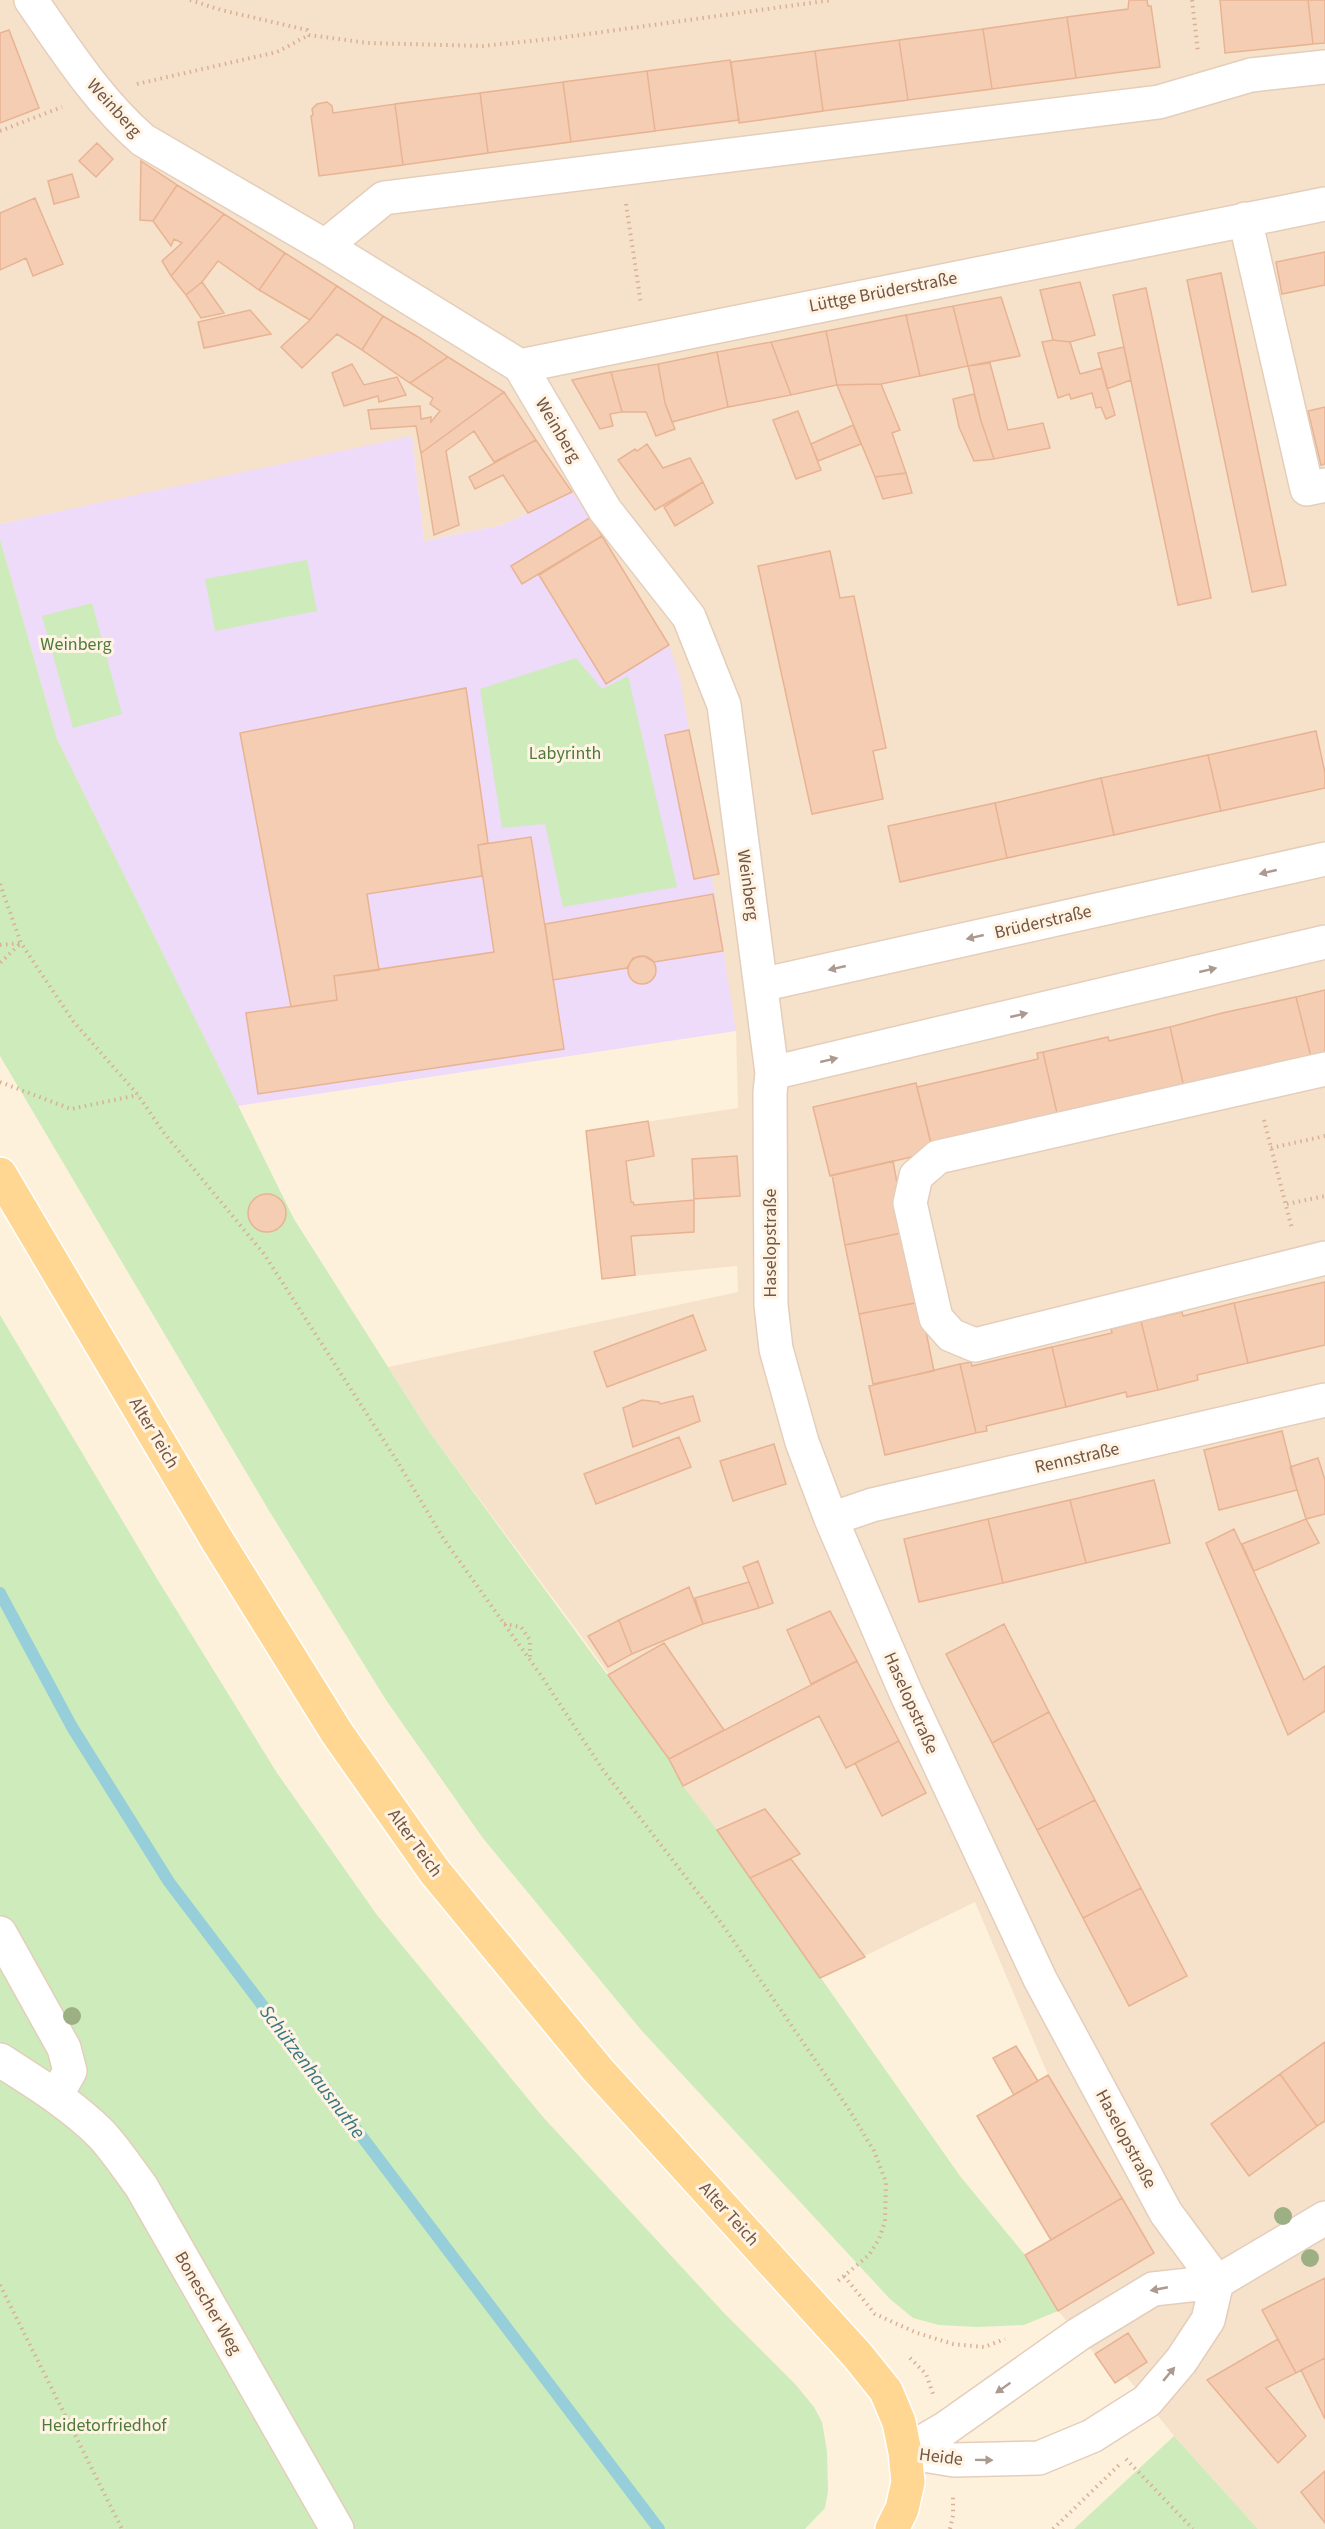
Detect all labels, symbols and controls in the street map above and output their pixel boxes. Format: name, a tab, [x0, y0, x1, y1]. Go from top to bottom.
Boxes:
street label: Weinberg	[81, 73, 147, 143]
street label: Lüttge Brüderstraße	[807, 265, 959, 319]
street label: Weinberg	[529, 393, 587, 467]
park label: Weinberg	[40, 632, 112, 657]
park label: Labyrinth	[529, 741, 601, 766]
street label: Weinberg	[731, 848, 765, 922]
one-way arrow	[1258, 868, 1277, 877]
street label: Brüderstraße	[992, 899, 1094, 945]
one-way arrow	[965, 933, 984, 942]
one-way arrow	[827, 964, 846, 973]
one-way arrow	[1199, 965, 1218, 975]
one-way arrow	[1009, 1010, 1028, 1020]
one-way arrow	[820, 1055, 838, 1065]
street label: Haselopstraße	[758, 1188, 783, 1298]
street label: Alter Teich	[123, 1393, 185, 1473]
street label: Rennstraße	[1032, 1436, 1122, 1480]
street label: Haselopstraße	[877, 1648, 945, 1758]
street label: Alter Teich	[382, 1804, 448, 1882]
water label: Schützenhausnuthe	[252, 1999, 372, 2145]
street label: Haselopstraße	[1089, 2085, 1163, 2193]
street label: Alter Teich	[693, 2176, 765, 2252]
street label: Bonescher Weg	[168, 2247, 248, 2359]
one-way arrow	[1149, 2285, 1168, 2294]
one-way arrow	[1162, 2367, 1175, 2382]
one-way arrow	[996, 2382, 1012, 2394]
park label: Heidetorfriedhof	[41, 2413, 167, 2438]
street label: Heide	[918, 2442, 964, 2472]
one-way arrow	[975, 2455, 994, 2465]

